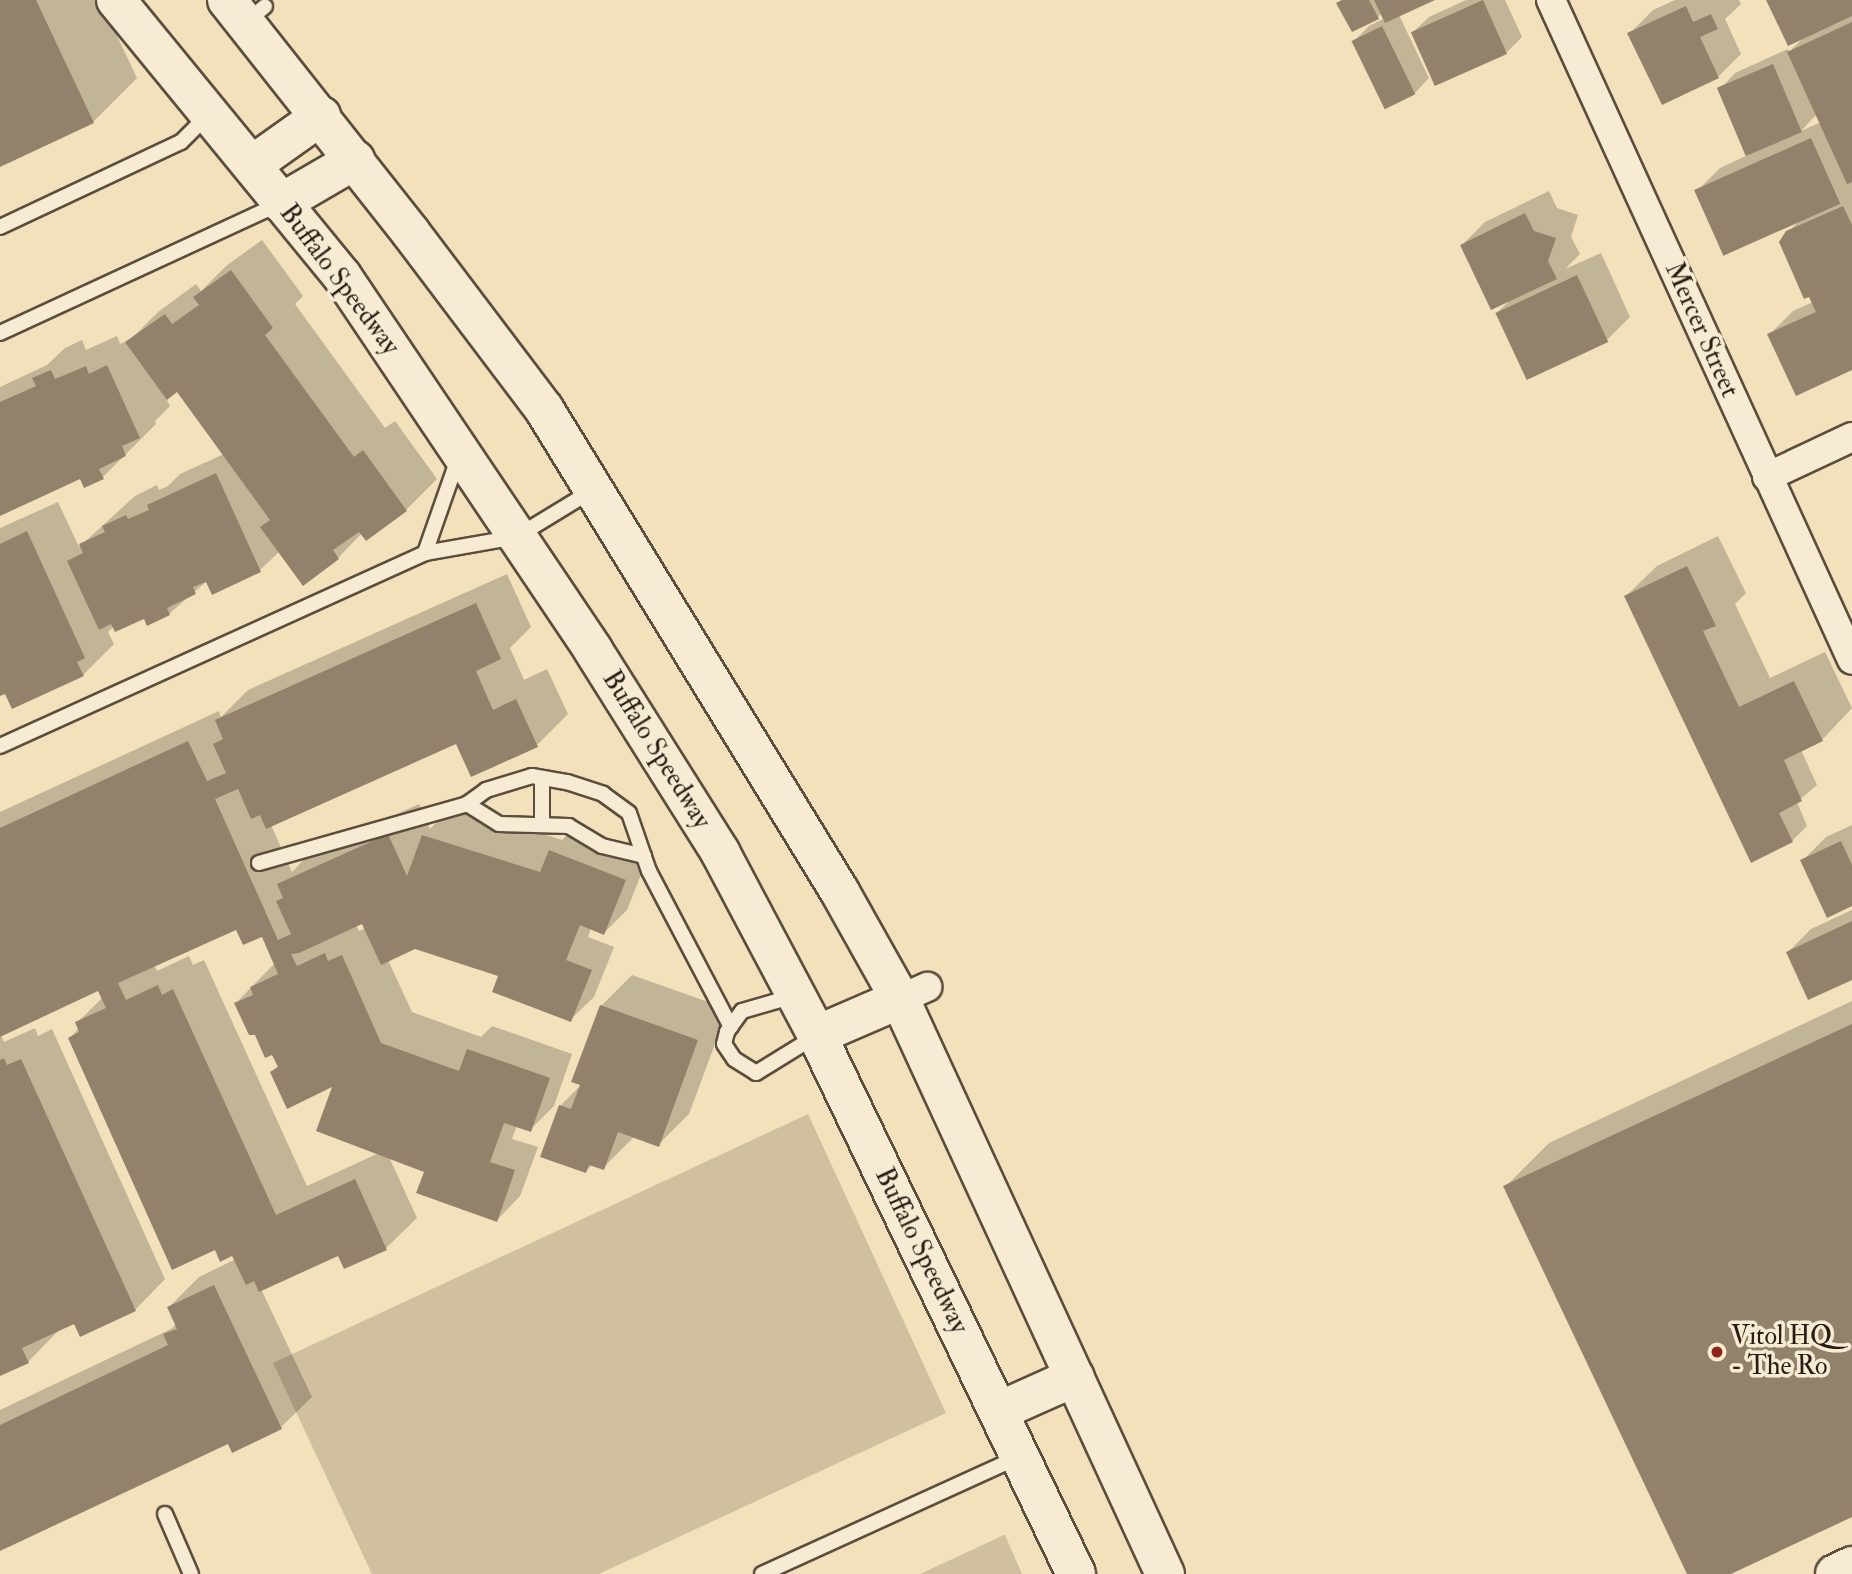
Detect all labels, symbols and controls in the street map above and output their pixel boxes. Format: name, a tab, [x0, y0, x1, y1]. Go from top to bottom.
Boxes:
street label: Buffalo Speedway	[272, 199, 406, 361]
street label: Mercer Street	[1657, 258, 1745, 402]
street label: Buffalo Speedway	[595, 665, 717, 835]
street label: Buffalo Speedway	[867, 1163, 975, 1339]
place label: Vitol HQ - The Ro	[1731, 1321, 1832, 1382]
marker: Vitol HQ - The Ro	[1709, 1344, 1725, 1360]

